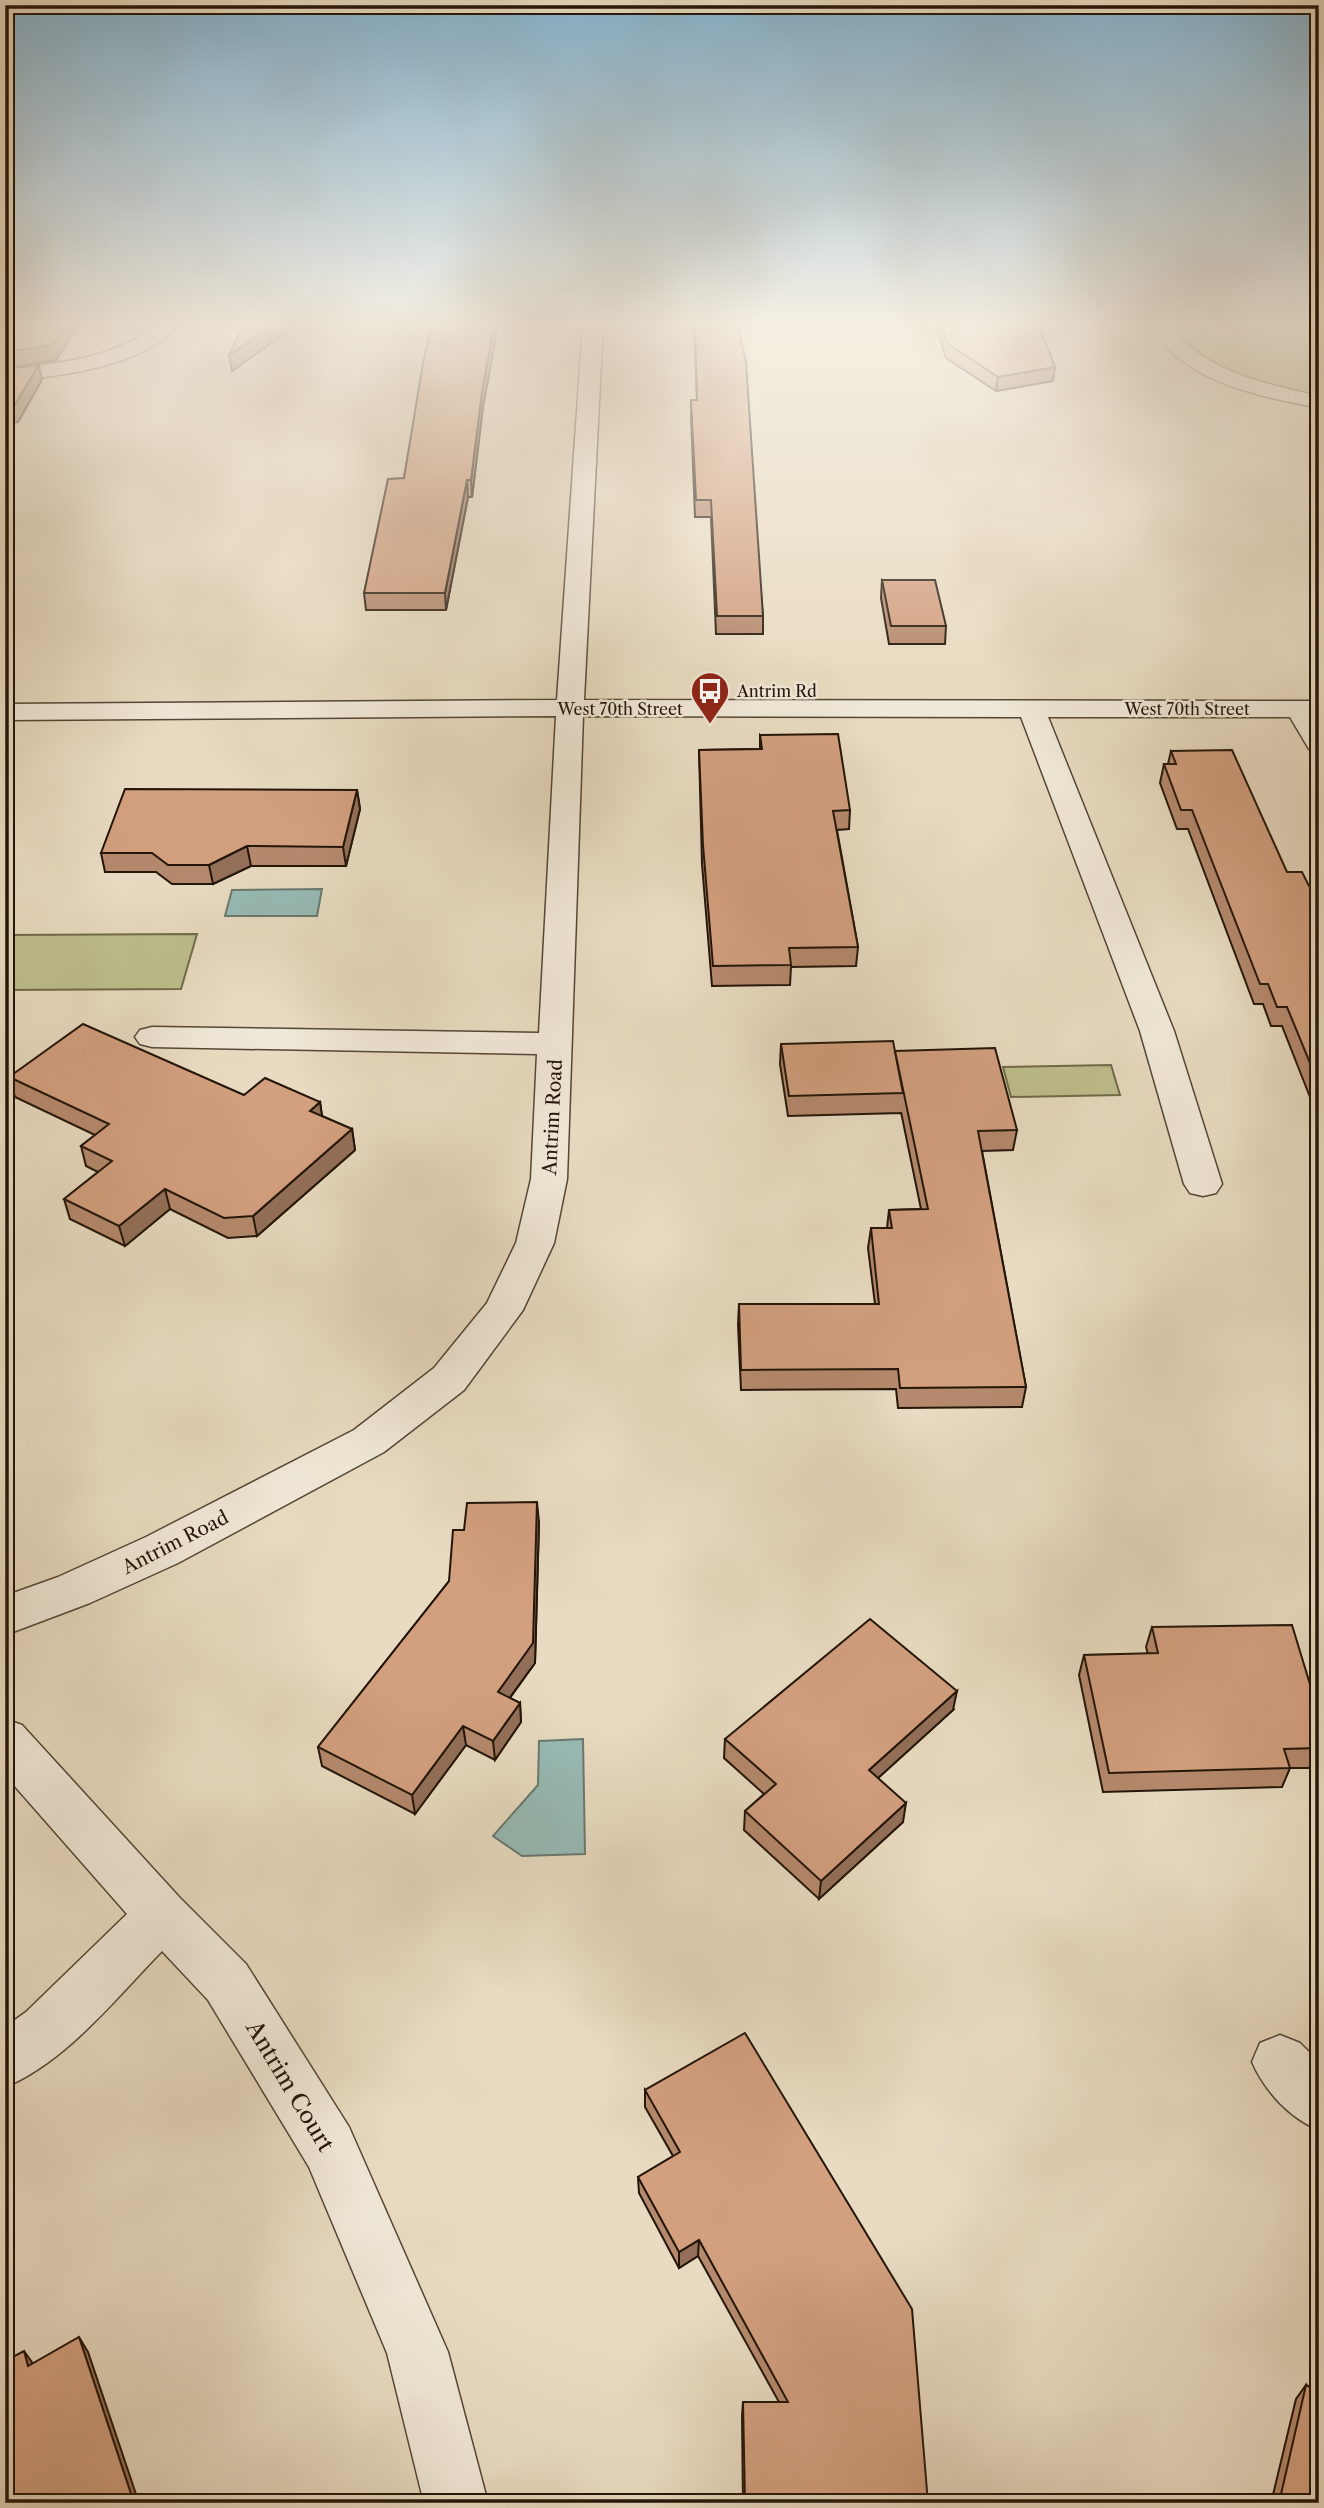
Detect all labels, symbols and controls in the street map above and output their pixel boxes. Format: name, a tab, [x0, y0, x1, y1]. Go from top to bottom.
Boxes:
bus stop icon: Antrim Rd	[689, 670, 731, 725]
place label: Antrim Rd	[736, 681, 817, 701]
street label: West 70th Street	[556, 699, 683, 719]
street label: West 70th Street	[1123, 699, 1250, 719]
street label: Antrim Road	[538, 1058, 567, 1177]
street label: Antrim Road	[117, 1506, 233, 1580]
street label: Antrim Court	[239, 2015, 340, 2156]

